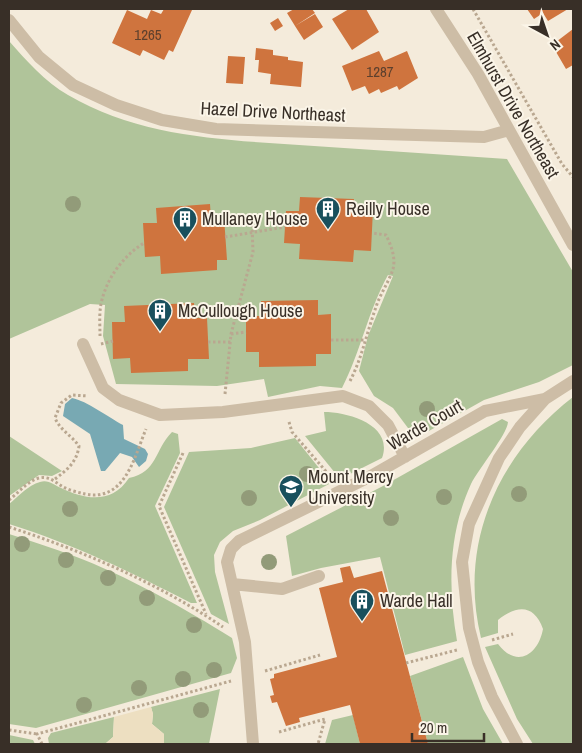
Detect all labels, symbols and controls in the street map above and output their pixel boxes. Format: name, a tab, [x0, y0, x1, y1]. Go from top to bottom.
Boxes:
north arrow	[522, 10, 572, 60]
house number: 1265	[134, 24, 162, 45]
street label: Elmhurst Drive Northeast	[462, 28, 564, 182]
house number: 1287	[366, 61, 394, 82]
street label: Hazel Drive Northeast	[200, 95, 346, 128]
building icon: Reilly House	[315, 196, 341, 230]
place label: Reilly House	[346, 196, 430, 221]
building icon: Mullaney House	[172, 206, 198, 240]
place label: Mullaney House	[202, 206, 308, 231]
building icon: McCullough House	[147, 298, 173, 332]
place label: McCullough House	[178, 298, 303, 323]
street label: Warde Court	[383, 393, 467, 456]
place label: Mount Mercy University	[308, 464, 394, 510]
school or university icon: Mount Mercy University	[278, 474, 304, 508]
building icon: Warde Hall	[349, 588, 375, 622]
place label: Warde Hall	[380, 588, 452, 613]
scale bar	[412, 710, 484, 742]
text: 20 m	[420, 717, 447, 738]

